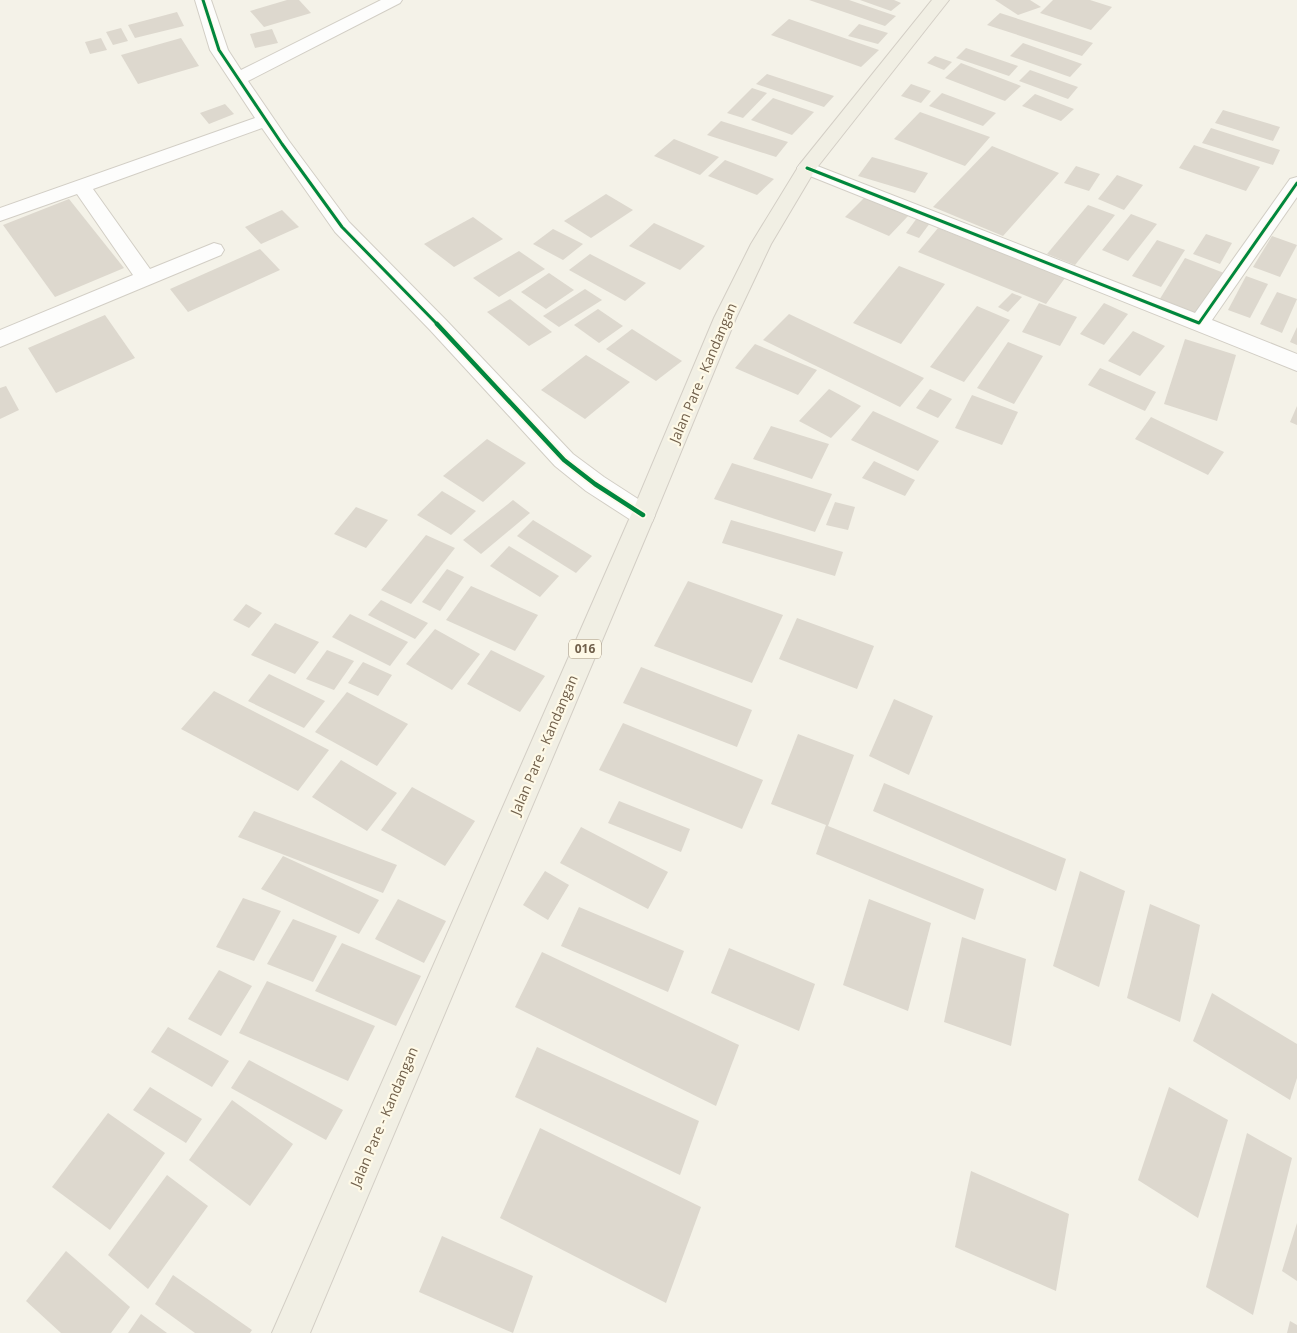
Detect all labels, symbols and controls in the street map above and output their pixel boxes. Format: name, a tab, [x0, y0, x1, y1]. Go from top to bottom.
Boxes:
street label: Jalan Pare - Kandangan	[664, 300, 741, 448]
road number: 016	[569, 640, 601, 659]
street label: Jalan Pare - Kandangan	[505, 672, 582, 820]
street label: Jalan Pare - Kandangan	[345, 1044, 422, 1192]

